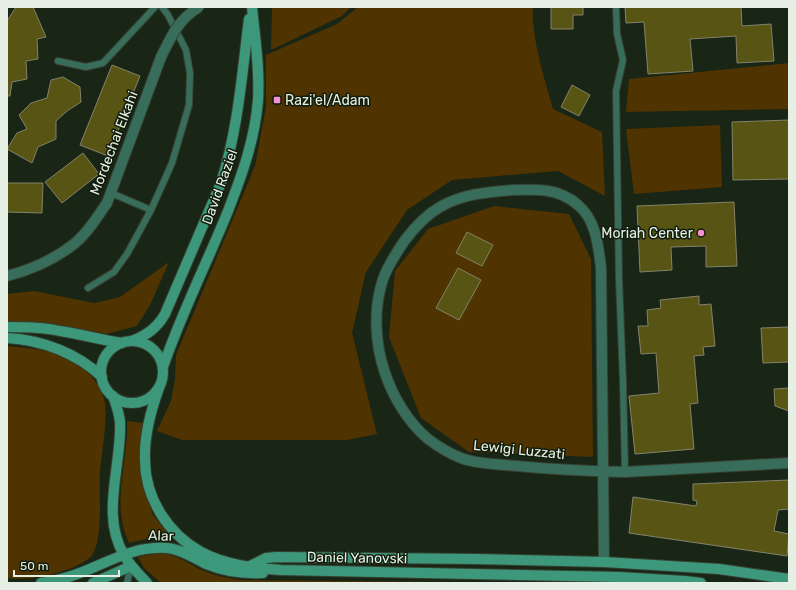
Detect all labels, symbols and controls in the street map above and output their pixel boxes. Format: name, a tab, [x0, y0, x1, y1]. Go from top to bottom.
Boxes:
street label: Mordechai Elkahi	[86, 89, 142, 197]
place label: Razi'el/Adam	[285, 92, 370, 109]
marker: Razi'el/Adam	[272, 95, 282, 105]
street label: David Raziel	[199, 147, 241, 227]
place label: Moriah Center	[601, 225, 694, 242]
marker: Moriah Center	[696, 228, 706, 238]
street label: Lewigi Luzzati	[472, 437, 566, 463]
street label: Alar	[148, 527, 175, 545]
street label: Daniel Yanovski	[307, 549, 407, 567]
scale bar	[14, 552, 119, 578]
text: 50 m	[20, 559, 48, 573]

